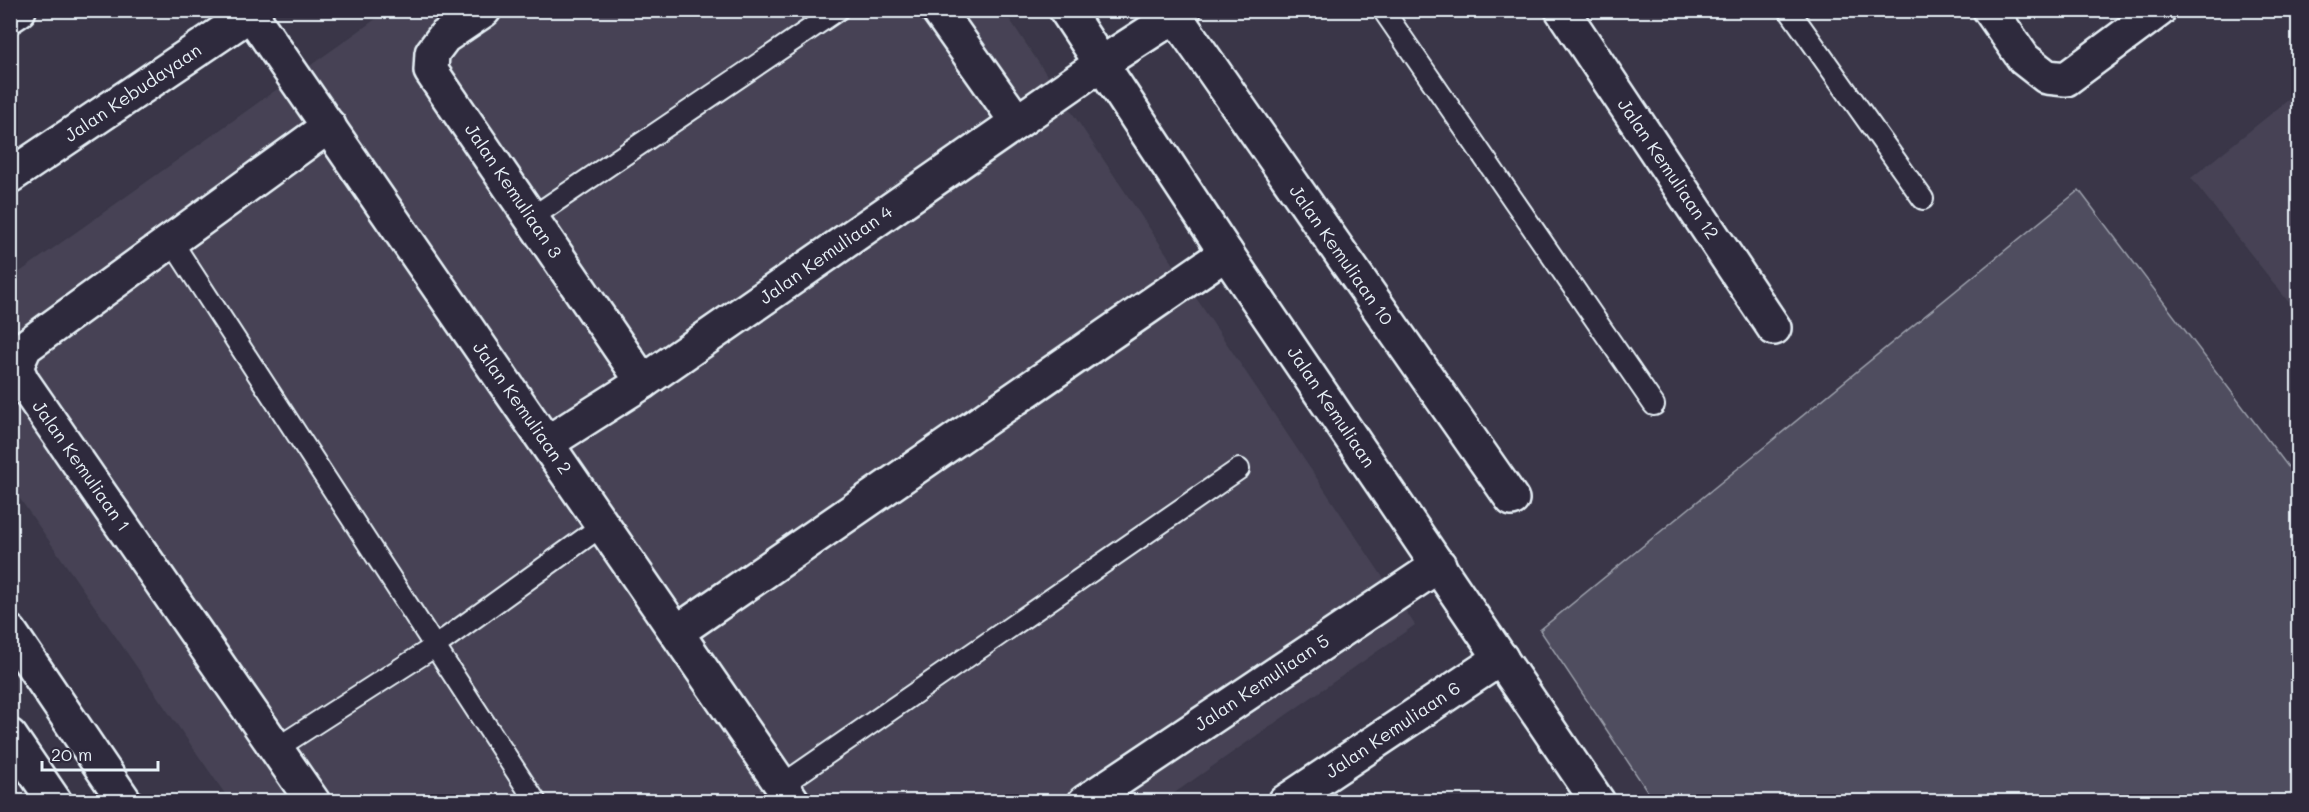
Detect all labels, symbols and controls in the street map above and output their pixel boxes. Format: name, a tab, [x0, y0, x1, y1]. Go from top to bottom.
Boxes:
street label: Jalan Kebudayaan	[59, 37, 206, 147]
street label: Jalan Kemuliaan 12	[1613, 93, 1725, 244]
street label: Jalan Kemuliaan 3	[460, 118, 568, 262]
street label: Jalan Kemuliaan 10	[1284, 179, 1399, 329]
street label: Jalan Kemuliaan 4	[754, 199, 897, 309]
street label: Jalan Kemuliaan 2	[468, 336, 578, 479]
street label: Jalan Kemuliaan	[1282, 341, 1381, 472]
street label: Jalan Kemuliaan 1	[28, 395, 136, 536]
street label: Jalan Kemuliaan 5	[1189, 628, 1333, 736]
street label: Jalan Kemuliaan 6	[1320, 675, 1465, 783]
scale bar	[42, 734, 158, 772]
text: 20 m	[51, 742, 92, 766]

